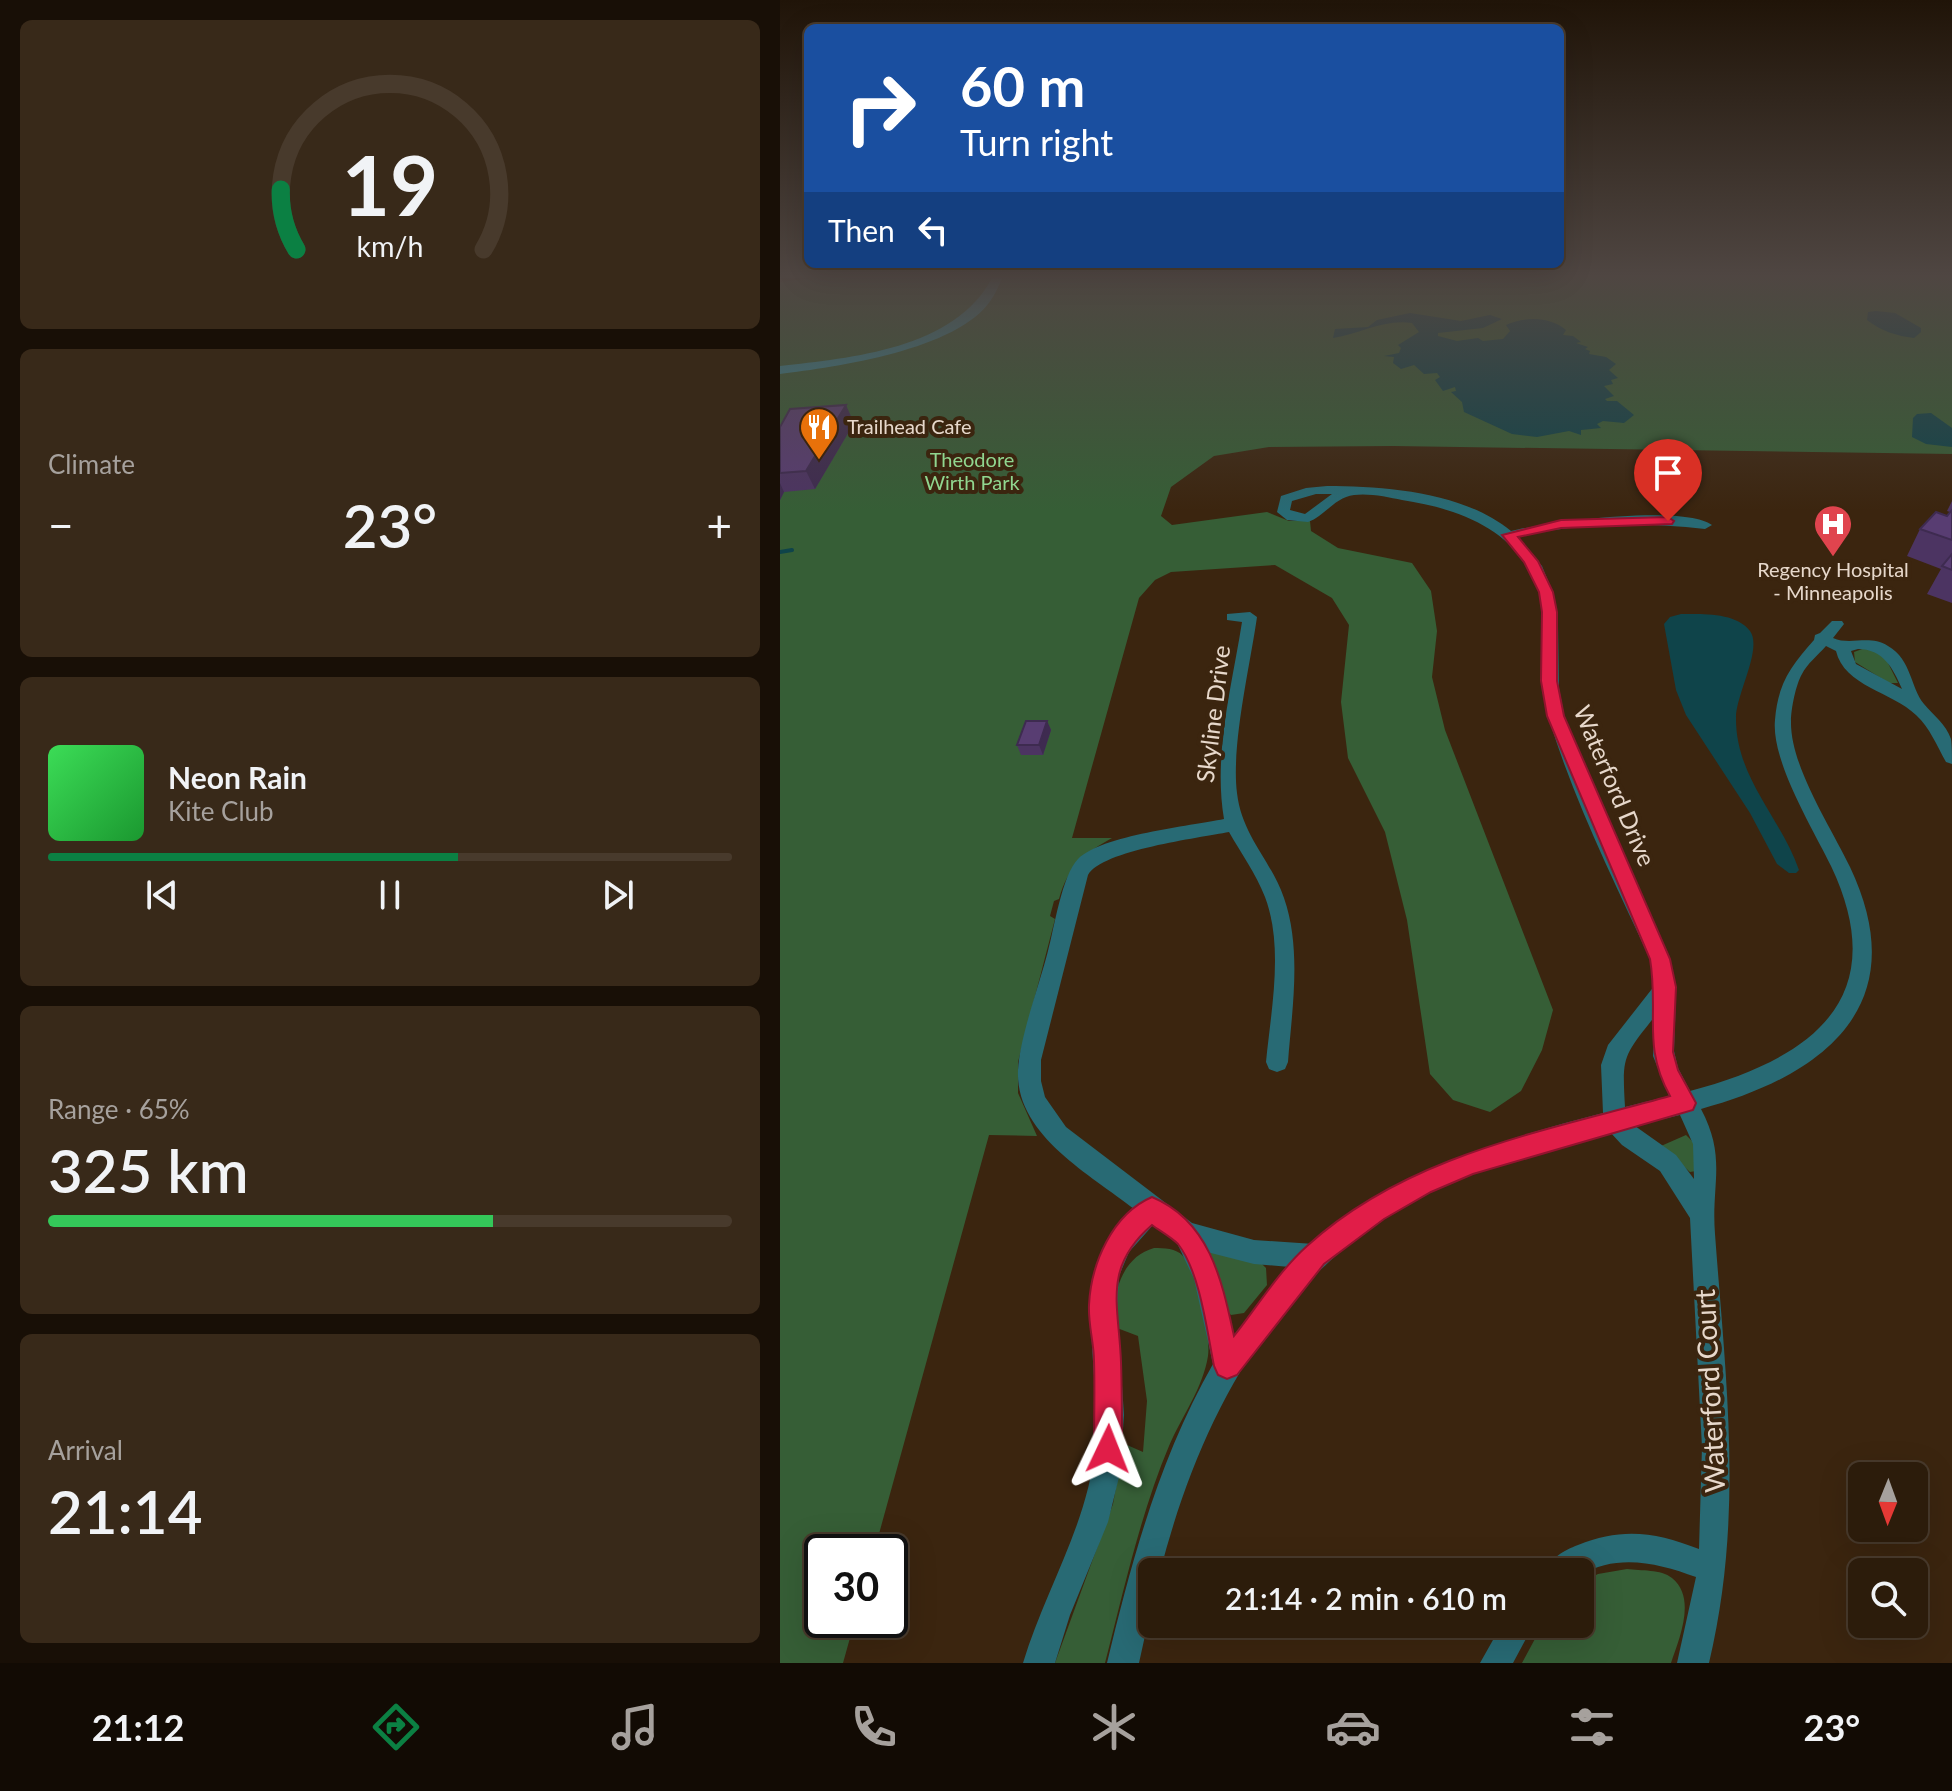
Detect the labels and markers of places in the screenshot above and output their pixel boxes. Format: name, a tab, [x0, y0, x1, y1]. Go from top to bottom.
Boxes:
restaurant icon: Trailhead Cafe	[798, 406, 840, 461]
place label: Trailhead Cafe	[847, 414, 972, 438]
pin	[1634, 439, 1702, 521]
hospital icon: Regency Hospital - Minneapolis	[1812, 503, 1854, 558]
place label: Regency Hospital - Minneapolis	[1757, 557, 1909, 604]

